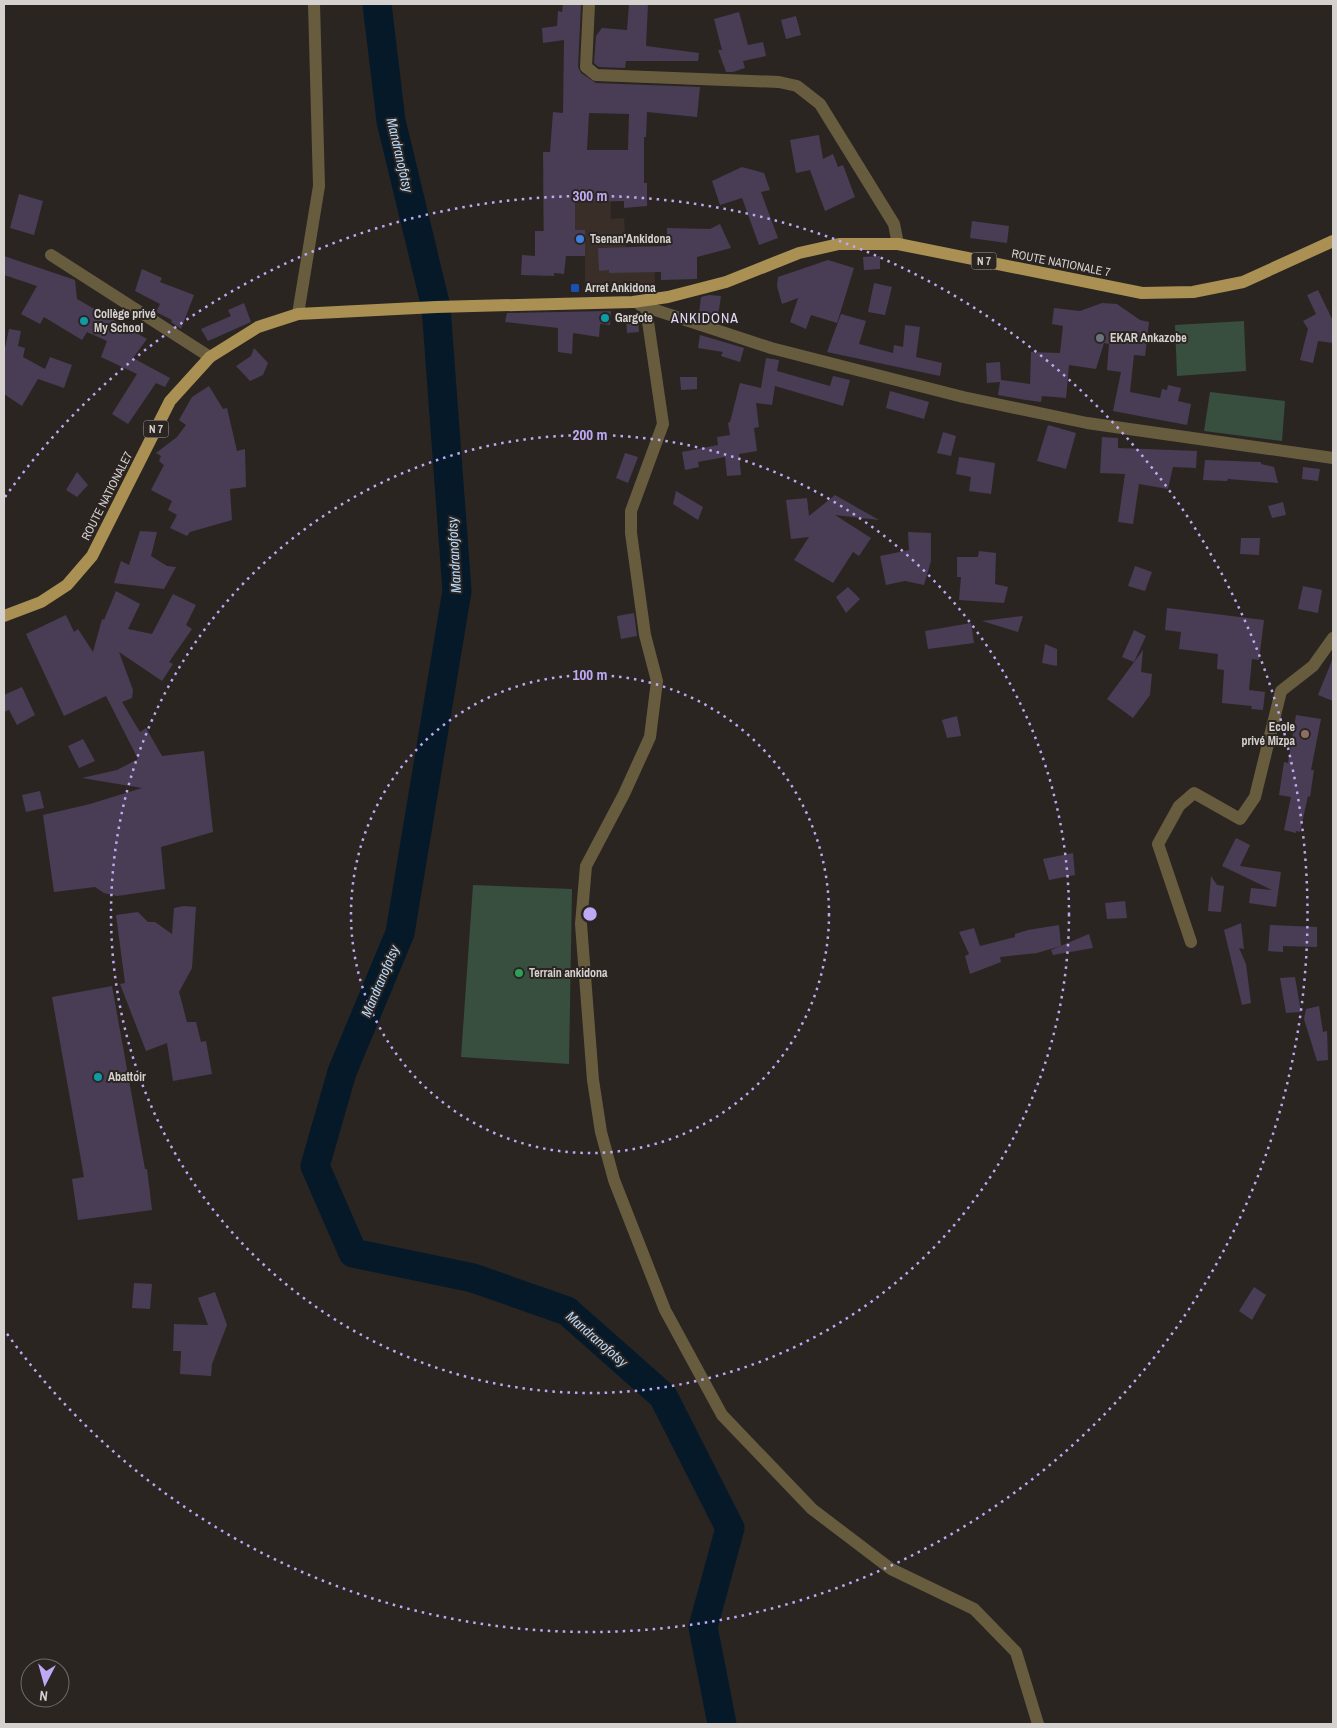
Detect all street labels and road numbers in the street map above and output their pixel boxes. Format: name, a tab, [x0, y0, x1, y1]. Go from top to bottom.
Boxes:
street label: ROUTE NATIONALE 7	[1010, 246, 1112, 281]
road number: N 7	[972, 252, 996, 270]
road number: N 7	[144, 420, 168, 438]
street label: ROUTE NATIONALE7	[78, 448, 137, 543]

